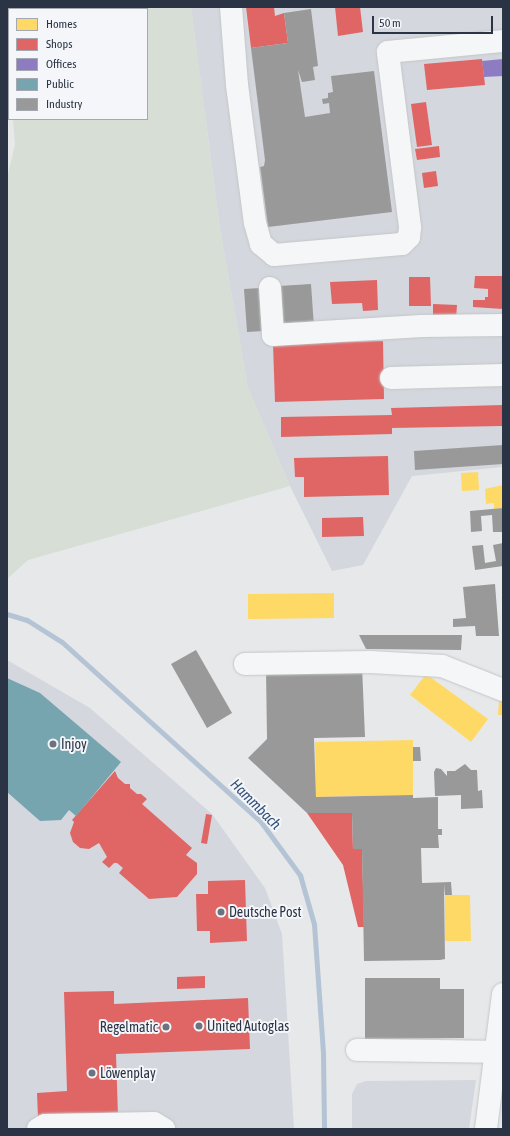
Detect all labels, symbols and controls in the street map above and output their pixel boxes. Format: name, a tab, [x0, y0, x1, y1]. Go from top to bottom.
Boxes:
legend	[8, 8, 148, 120]
scale bar	[374, 8, 495, 34]
text: 50 m	[379, 16, 401, 30]
text: Homes	[46, 17, 77, 31]
text: Shops	[46, 37, 72, 51]
text: Offices	[46, 57, 76, 71]
text: Public	[46, 77, 74, 91]
text: Industry	[46, 97, 83, 111]
place label: Injoy	[61, 736, 87, 752]
marker: Injoy	[48, 739, 58, 749]
water label: Hammbach	[227, 775, 285, 833]
place label: Deutsche Post	[229, 904, 301, 920]
marker: Deutsche Post	[216, 907, 226, 917]
place label: United Autoglas	[207, 1018, 289, 1034]
place label: Regelmatic	[100, 1019, 158, 1035]
marker: United Autoglas	[194, 1021, 204, 1031]
marker: Regelmatic	[161, 1022, 171, 1032]
place label: Löwenplay	[100, 1065, 156, 1081]
marker: Löwenplay	[87, 1068, 97, 1078]

